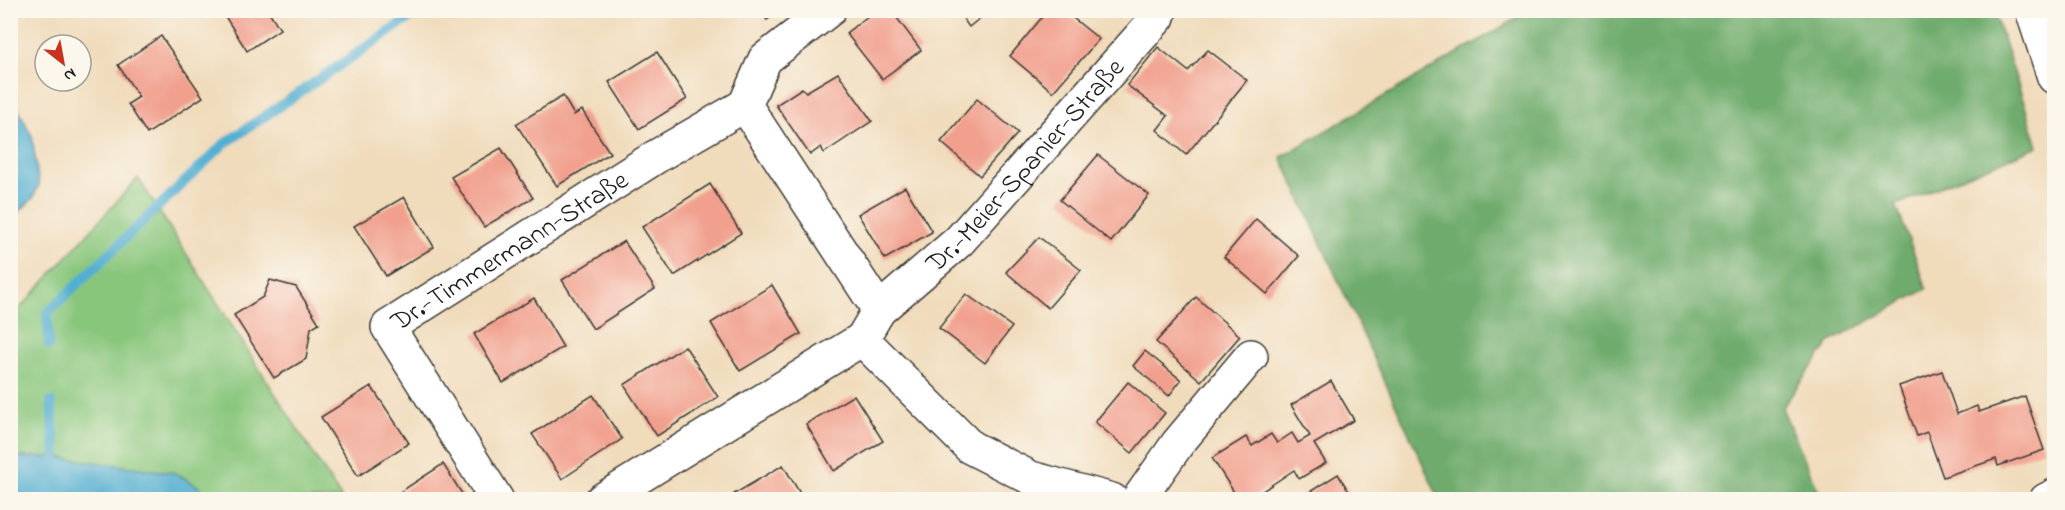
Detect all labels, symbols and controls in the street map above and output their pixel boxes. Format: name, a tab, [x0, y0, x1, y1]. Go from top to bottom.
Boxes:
north arrow	[33, 33, 93, 93]
street label: Dr.-Meier-Spanier-Straße	[918, 50, 1135, 284]
text: N	[59, 61, 81, 87]
street label: Dr.-Timmermann-Straße	[383, 162, 638, 343]

